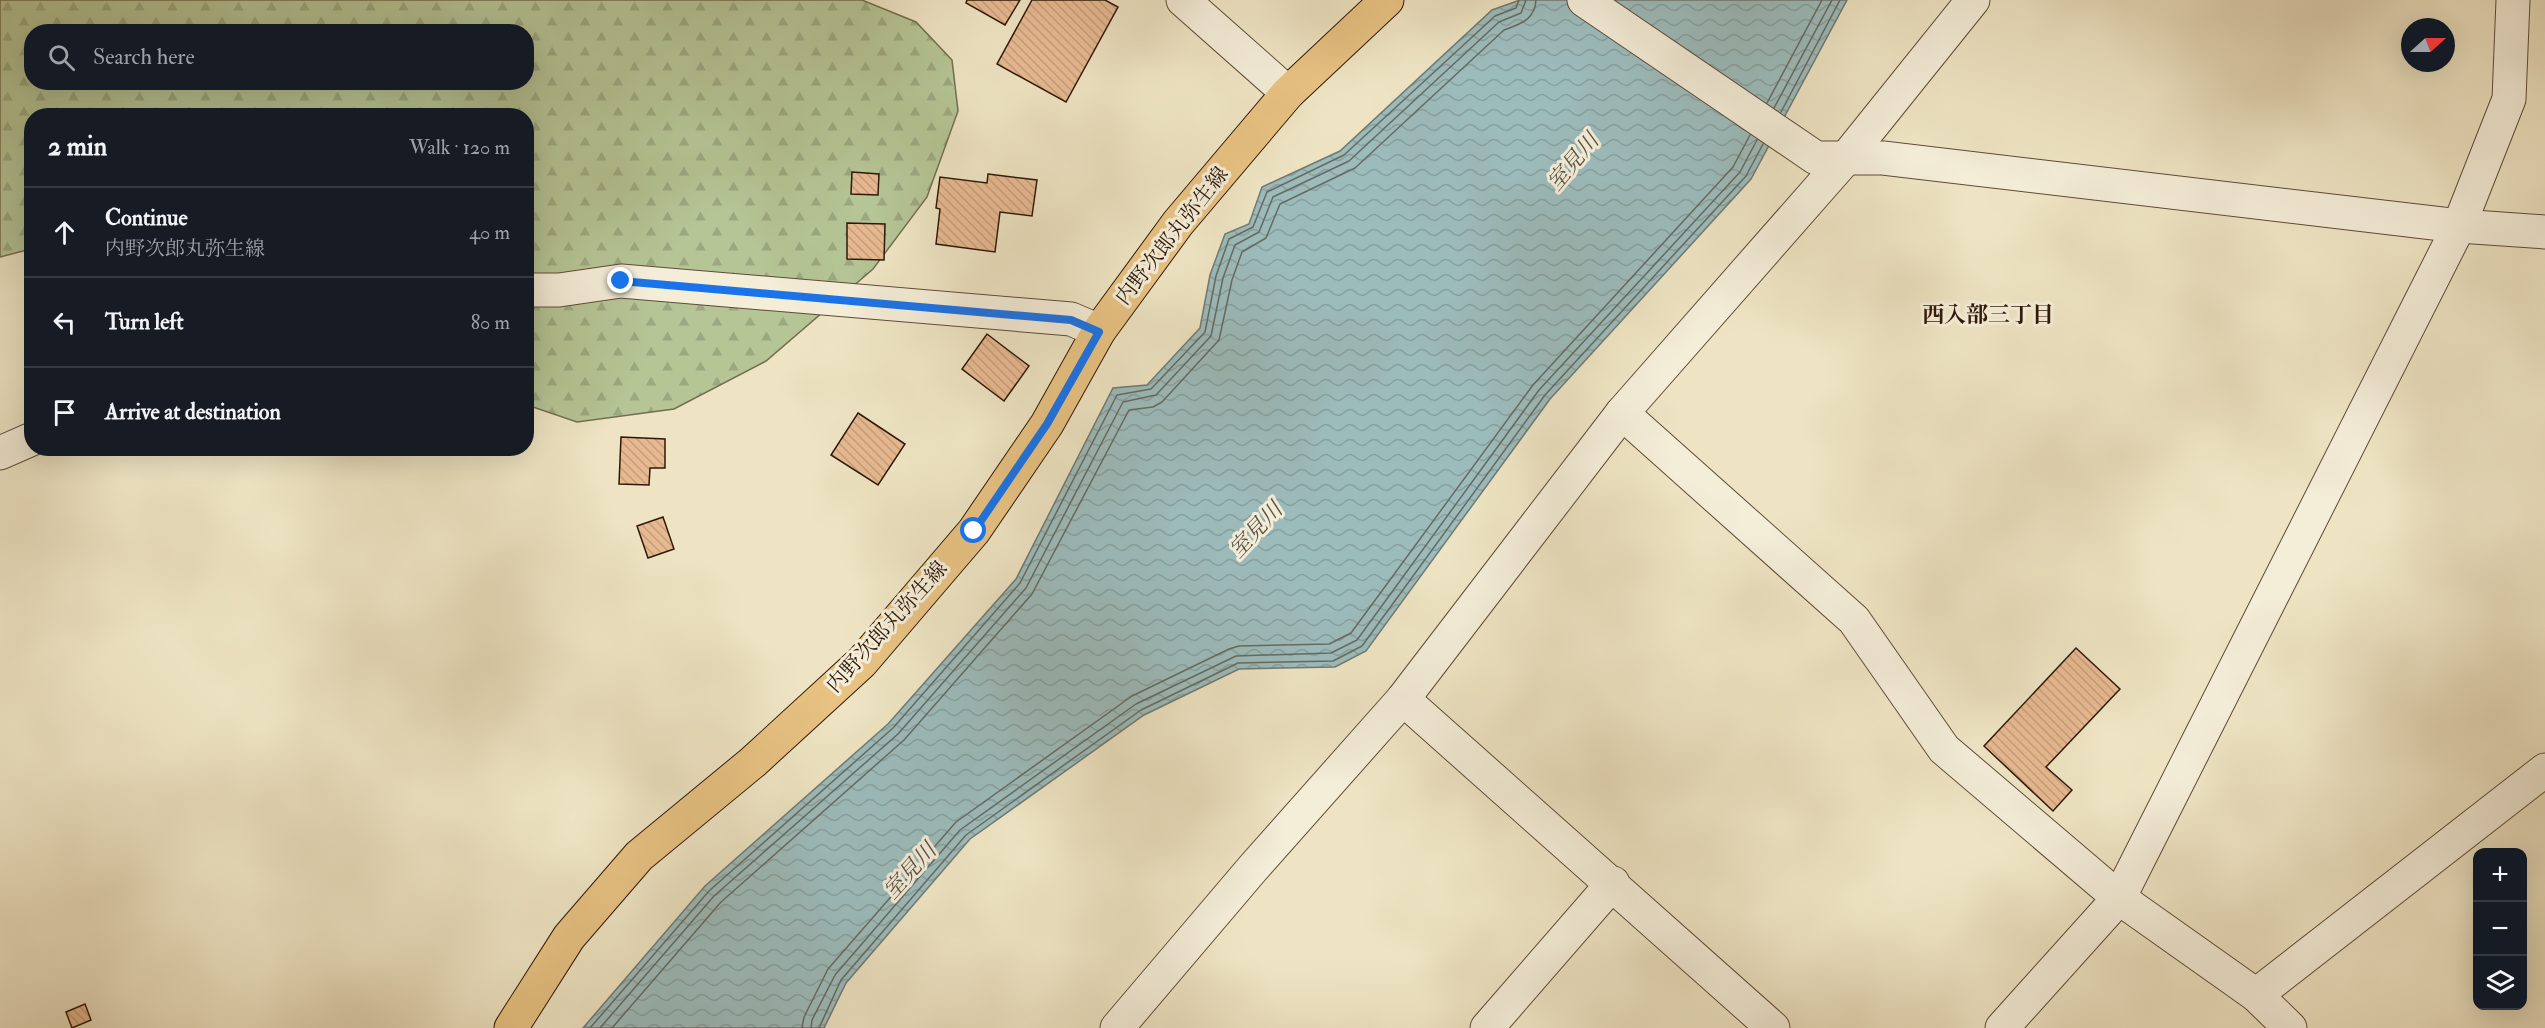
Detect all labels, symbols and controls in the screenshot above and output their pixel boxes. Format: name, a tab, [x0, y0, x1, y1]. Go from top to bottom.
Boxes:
north arrow	[2401, 18, 2455, 72]
search box	[24, 24, 534, 90]
icon: search	[45, 41, 78, 74]
text: Search here	[93, 43, 195, 71]
water label: 室見川	[1541, 126, 1606, 196]
text: 2 min	[48, 131, 107, 163]
text: Walk · 120 m	[409, 135, 510, 160]
street label: 内野次郎丸弥生線	[1110, 161, 1234, 311]
text: Continue	[105, 204, 188, 232]
icon: ahead	[48, 216, 81, 249]
text: 40 m	[469, 220, 510, 245]
text: 内野次郎丸弥生線	[105, 236, 265, 261]
route end	[607, 267, 633, 293]
district label: 西入部三丁目	[1922, 301, 2054, 329]
icon: left	[48, 306, 81, 339]
text: Turn left	[105, 308, 184, 336]
text: 80 m	[471, 310, 510, 335]
icon: arrive	[48, 396, 81, 429]
text: Arrive at destination	[105, 398, 281, 426]
water label: 室見川	[1223, 495, 1290, 564]
route start	[960, 517, 986, 543]
street label: 内野次郎丸弥生線	[821, 556, 953, 698]
water label: 室見川	[878, 836, 944, 905]
map controls	[2473, 848, 2527, 1010]
button: +	[2473, 848, 2527, 902]
button: −	[2473, 902, 2527, 956]
button: layers	[2473, 956, 2527, 1010]

